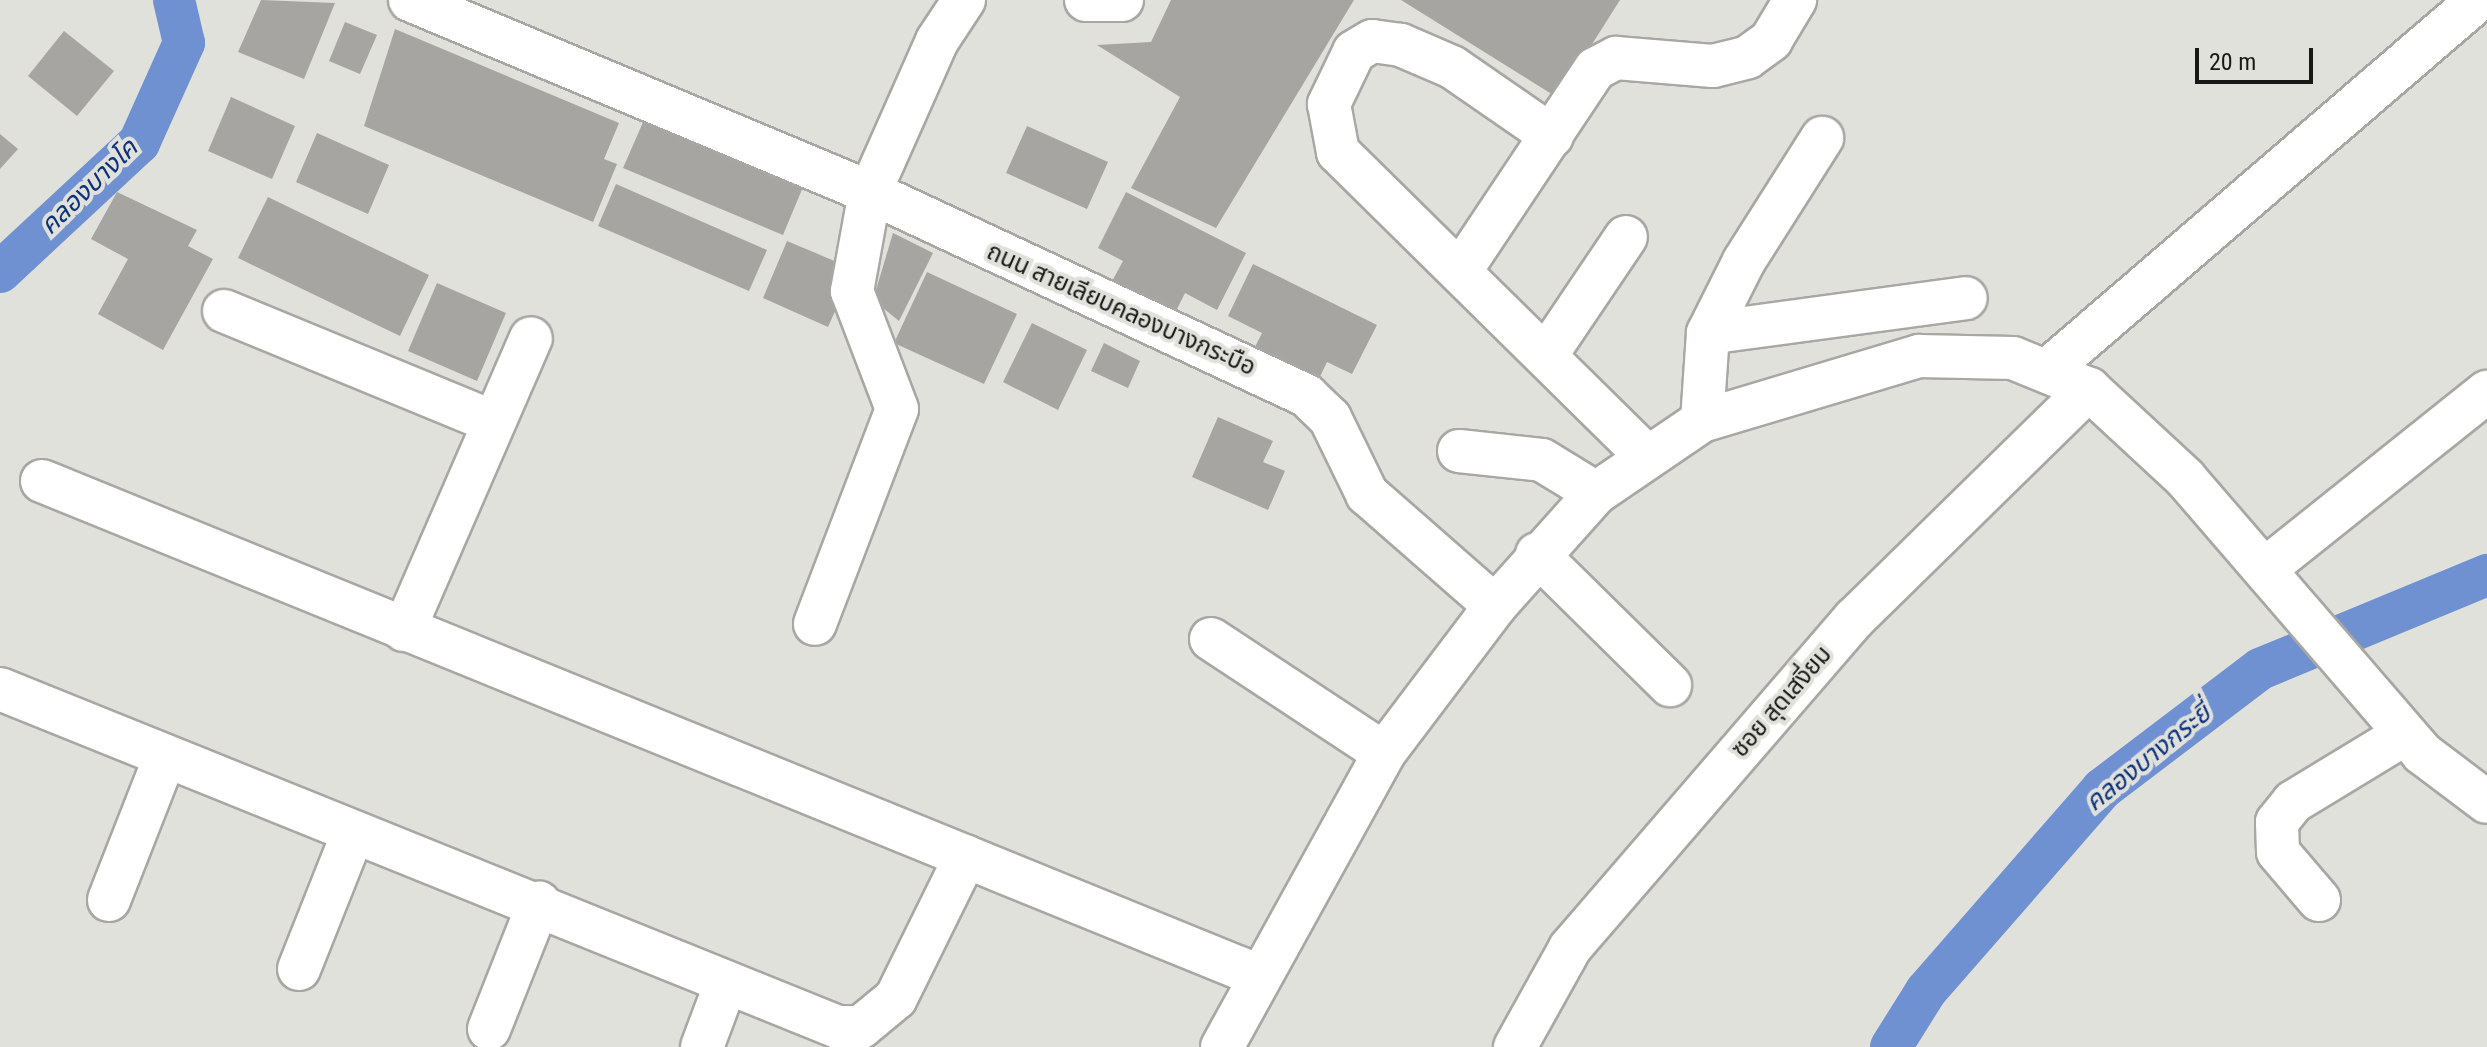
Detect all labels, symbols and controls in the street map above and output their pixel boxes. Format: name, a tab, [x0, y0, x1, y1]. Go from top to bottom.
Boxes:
scale bar	[2199, 32, 2317, 82]
text: 20 m	[2209, 48, 2256, 76]
water label: คลองบางโค	[34, 133, 144, 241]
street label: ถนน สายเลียบคลองบางกระบือ	[982, 238, 1260, 382]
street label: ซอย สุดเสงี่ยม	[1726, 641, 1838, 763]
water label: คลองบางกระยี่	[2079, 698, 2217, 818]

